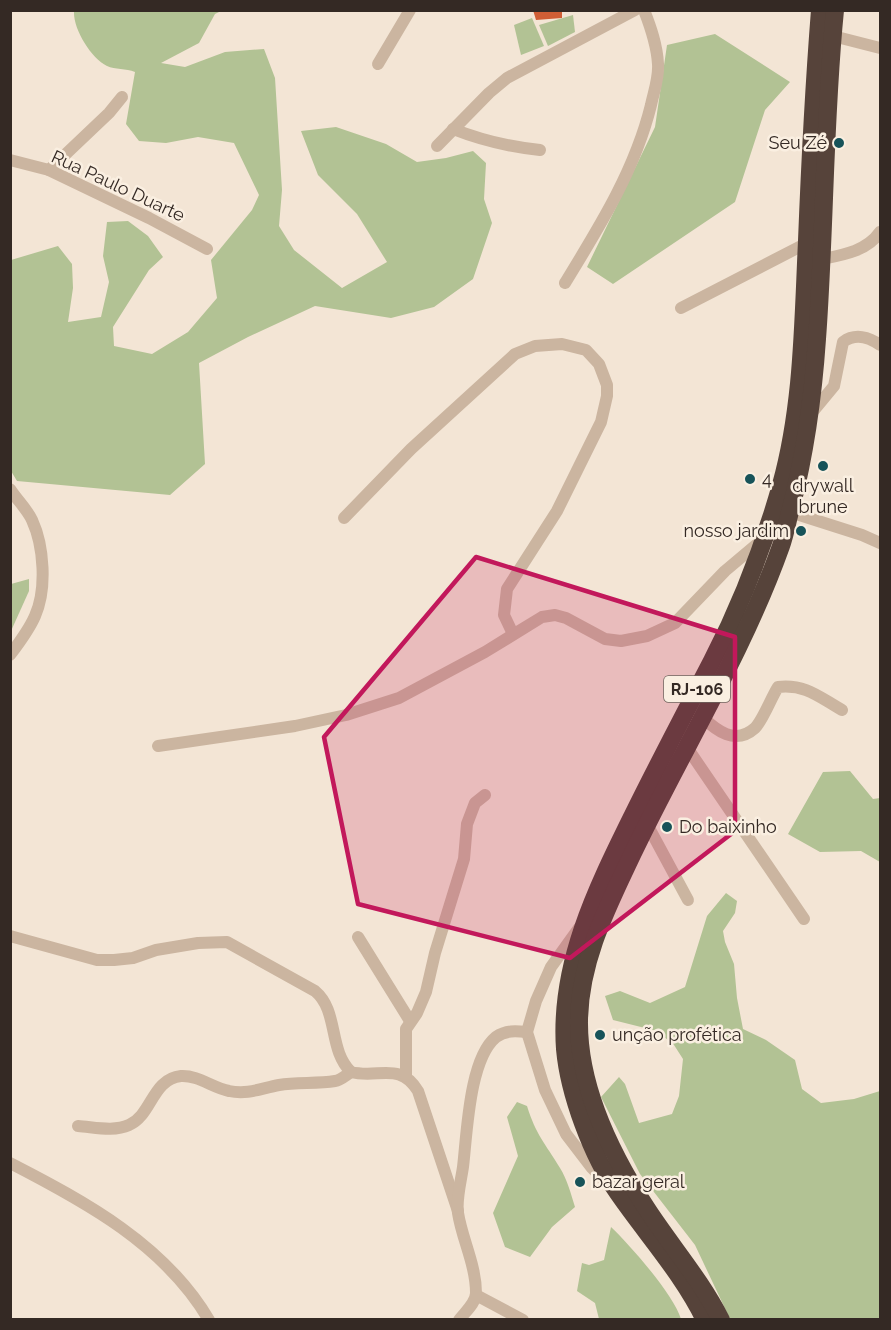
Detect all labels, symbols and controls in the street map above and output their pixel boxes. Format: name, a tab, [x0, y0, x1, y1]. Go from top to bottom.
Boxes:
place label: Seu Zé	[769, 132, 827, 153]
marker: Seu Zé	[832, 136, 846, 150]
street label: Rua Paulo Duarte	[48, 145, 189, 226]
marker: drywall brune	[816, 459, 830, 473]
place label: 4	[762, 468, 772, 489]
marker: 4	[743, 472, 757, 486]
place label: drywall brune	[792, 475, 854, 517]
place label: nosso jardim	[684, 520, 789, 541]
marker: nosso jardim	[794, 524, 808, 538]
road number: RJ-106	[664, 676, 730, 702]
place label: Do baixinho	[679, 816, 777, 837]
marker: Do baixinho	[660, 820, 674, 834]
place label: unção profética	[612, 1024, 742, 1045]
marker: unção profética	[593, 1028, 607, 1042]
place label: bazar geral	[592, 1171, 685, 1192]
marker: bazar geral	[573, 1175, 587, 1189]

